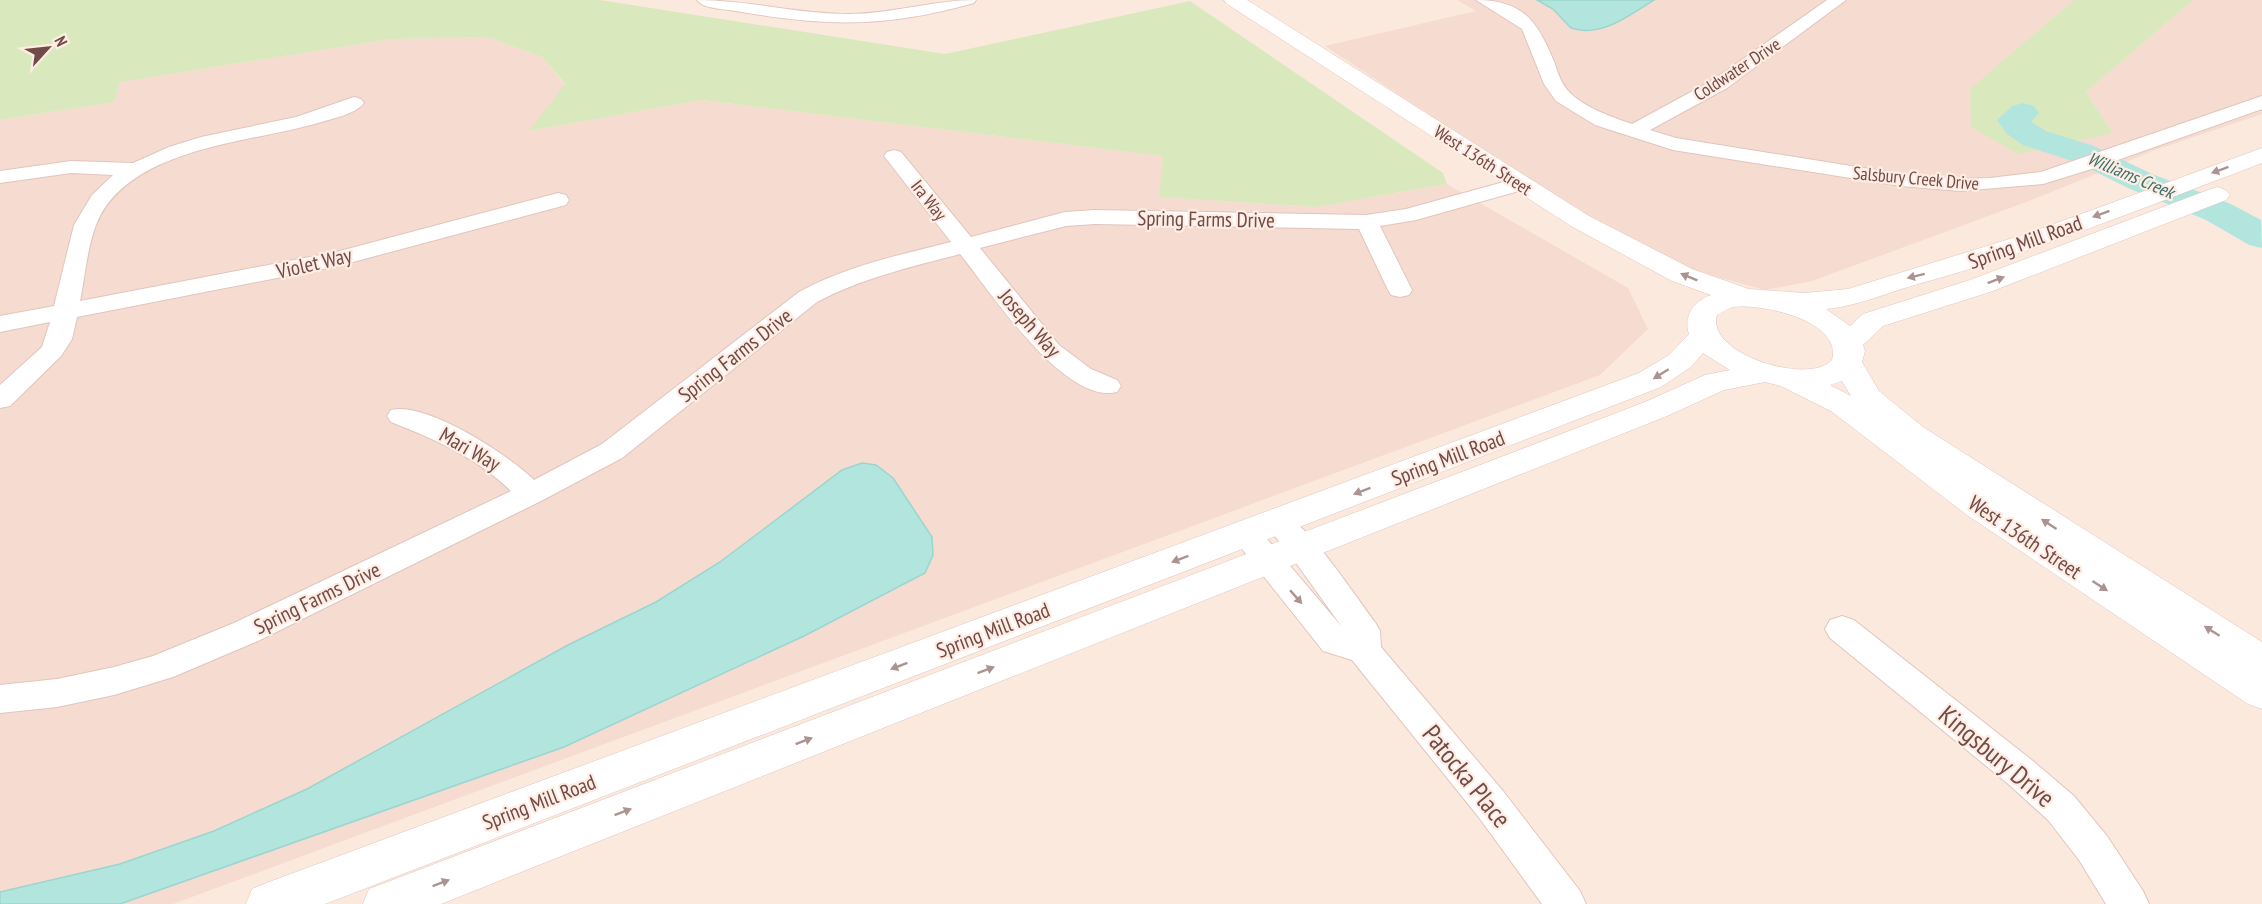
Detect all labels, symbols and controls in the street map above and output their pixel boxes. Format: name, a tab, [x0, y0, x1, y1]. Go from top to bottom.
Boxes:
north arrow	[18, 18, 78, 78]
street label: Coldwater Drive	[1689, 32, 1785, 106]
text: N	[50, 33, 72, 50]
street label: West 136th Street	[1430, 120, 1536, 200]
water label: Williams Creek	[2084, 146, 2180, 204]
street label: Salsbury Creek Drive	[1852, 161, 1980, 195]
one-way arrow	[2211, 165, 2229, 175]
street label: Ira Way	[906, 175, 952, 225]
street label: Spring Farms Drive	[1137, 204, 1275, 234]
street label: Spring Mill Road	[1964, 209, 2086, 275]
one-way arrow	[2092, 210, 2110, 219]
street label: Violet Way	[273, 241, 354, 285]
one-way arrow	[1679, 272, 1697, 282]
one-way arrow	[1907, 272, 1926, 282]
one-way arrow	[1987, 275, 2005, 284]
street label: Joseph Way	[992, 282, 1067, 363]
street label: Spring Farms Drive	[673, 302, 797, 408]
one-way arrow	[1653, 368, 1669, 379]
street label: Mari Way	[435, 421, 505, 477]
street label: Spring Mill Road	[1388, 424, 1508, 492]
one-way arrow	[1353, 487, 1371, 496]
street label: West 136th Street	[1963, 489, 2087, 585]
one-way arrow	[2041, 519, 2057, 530]
one-way arrow	[1170, 555, 1188, 565]
street label: Spring Farms Drive	[249, 556, 385, 640]
one-way arrow	[2091, 581, 2108, 592]
one-way arrow	[1289, 589, 1302, 604]
street label: Spring Mill Road	[933, 596, 1053, 664]
one-way arrow	[2204, 625, 2221, 636]
one-way arrow	[890, 662, 908, 671]
one-way arrow	[977, 665, 995, 675]
street label: Kingsbury Drive	[1932, 698, 2062, 814]
street label: Patocka Place	[1416, 718, 1518, 834]
one-way arrow	[796, 736, 814, 746]
street label: Spring Mill Road	[479, 768, 599, 836]
one-way arrow	[614, 807, 632, 817]
one-way arrow	[432, 878, 450, 887]

